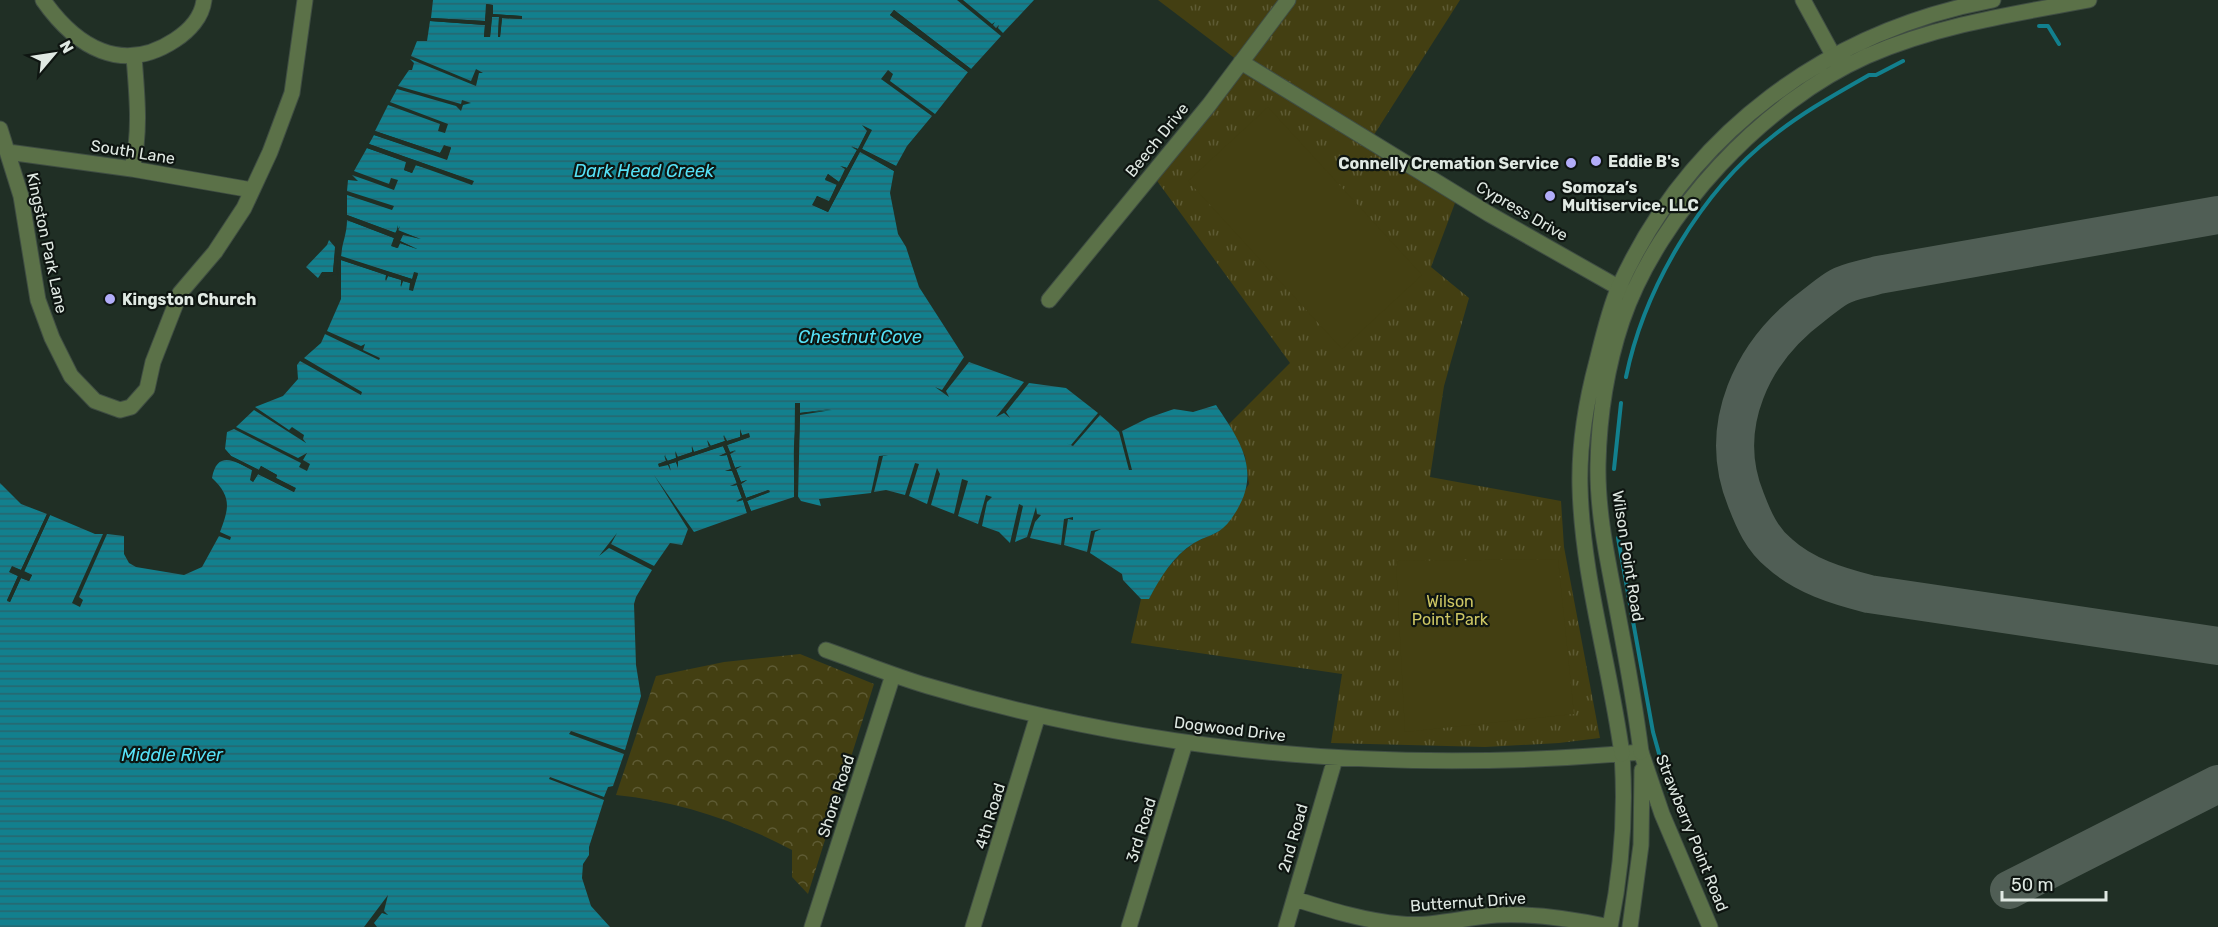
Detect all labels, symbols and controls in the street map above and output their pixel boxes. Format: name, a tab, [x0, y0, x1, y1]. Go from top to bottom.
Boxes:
north arrow	[24, 24, 84, 84]
text: N	[56, 37, 78, 57]
street label: Beech Drive	[1121, 99, 1193, 181]
street label: South Lane	[89, 136, 177, 168]
place label: Eddie B's	[1608, 152, 1680, 171]
place label: Connelly Cremation Service	[1338, 154, 1559, 173]
marker: Eddie B's	[1589, 154, 1603, 168]
marker: Connelly Cremation Service	[1564, 156, 1578, 170]
water label: Dark Head Creek	[574, 160, 715, 182]
street label: Kingston Park Lane	[23, 171, 71, 315]
street label: Cypress Drive	[1473, 177, 1571, 245]
place label: Somoza’s Multiservice, LLC	[1562, 178, 1699, 215]
marker: Somoza’s Multiservice, LLC	[1543, 189, 1557, 203]
place label: Kingston Church	[122, 290, 256, 309]
marker: Kingston Church	[103, 292, 117, 306]
water label: Chestnut Cove	[798, 326, 922, 348]
street label: Wilson Point Road	[1608, 489, 1648, 623]
park label: Wilson Point Park	[1412, 592, 1489, 629]
street label: Dogwood Drive	[1173, 713, 1287, 745]
water label: Middle River	[121, 744, 224, 766]
street label: Shore Road	[814, 752, 858, 840]
street label: Strawberry Point Road	[1652, 752, 1732, 914]
street label: 4th Road	[971, 781, 1009, 851]
street label: 3rd Road	[1122, 795, 1160, 865]
street label: 2nd Road	[1274, 802, 1312, 874]
scale bar	[2002, 864, 2106, 902]
text: 50 m	[2011, 874, 2054, 896]
street label: Butternut Drive	[1410, 888, 1526, 916]

